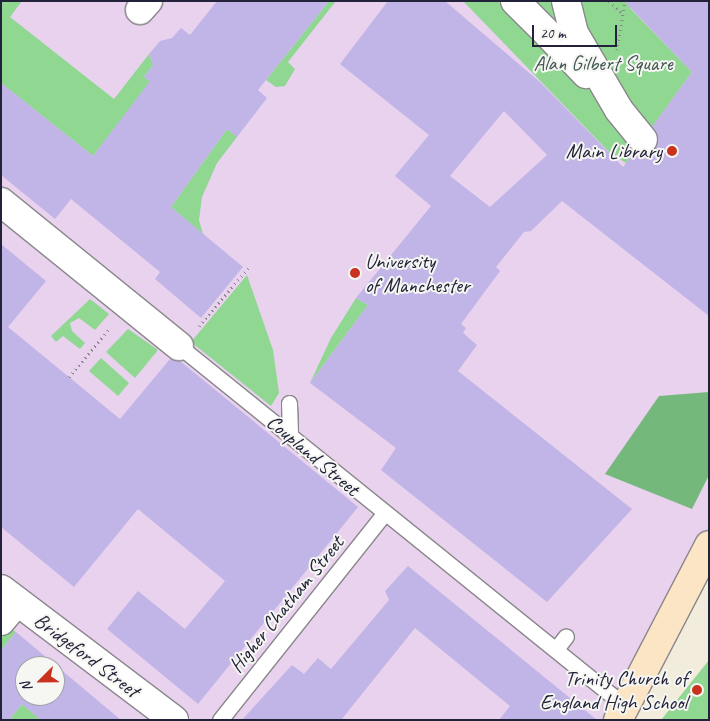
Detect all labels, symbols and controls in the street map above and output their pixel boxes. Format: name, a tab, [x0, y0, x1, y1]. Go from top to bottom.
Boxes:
scale bar	[535, 15, 620, 47]
text: 20 m	[540, 24, 566, 43]
park label: Alan Gilbert Square	[533, 50, 673, 76]
place label: Main Library	[566, 138, 662, 164]
marker: Main Library	[666, 145, 678, 157]
place label: University of Manchester	[365, 248, 470, 298]
marker: University of Manchester	[349, 267, 361, 279]
street label: Coupland Street	[261, 409, 365, 501]
street label: Higher Chatham Street	[223, 531, 349, 677]
street label: Bridgeford Street	[29, 607, 145, 703]
north arrow	[15, 656, 65, 706]
place label: Trinity Church of England High School	[540, 665, 687, 715]
text: N	[17, 679, 36, 694]
marker: Trinity Church of England High School	[691, 684, 703, 696]

